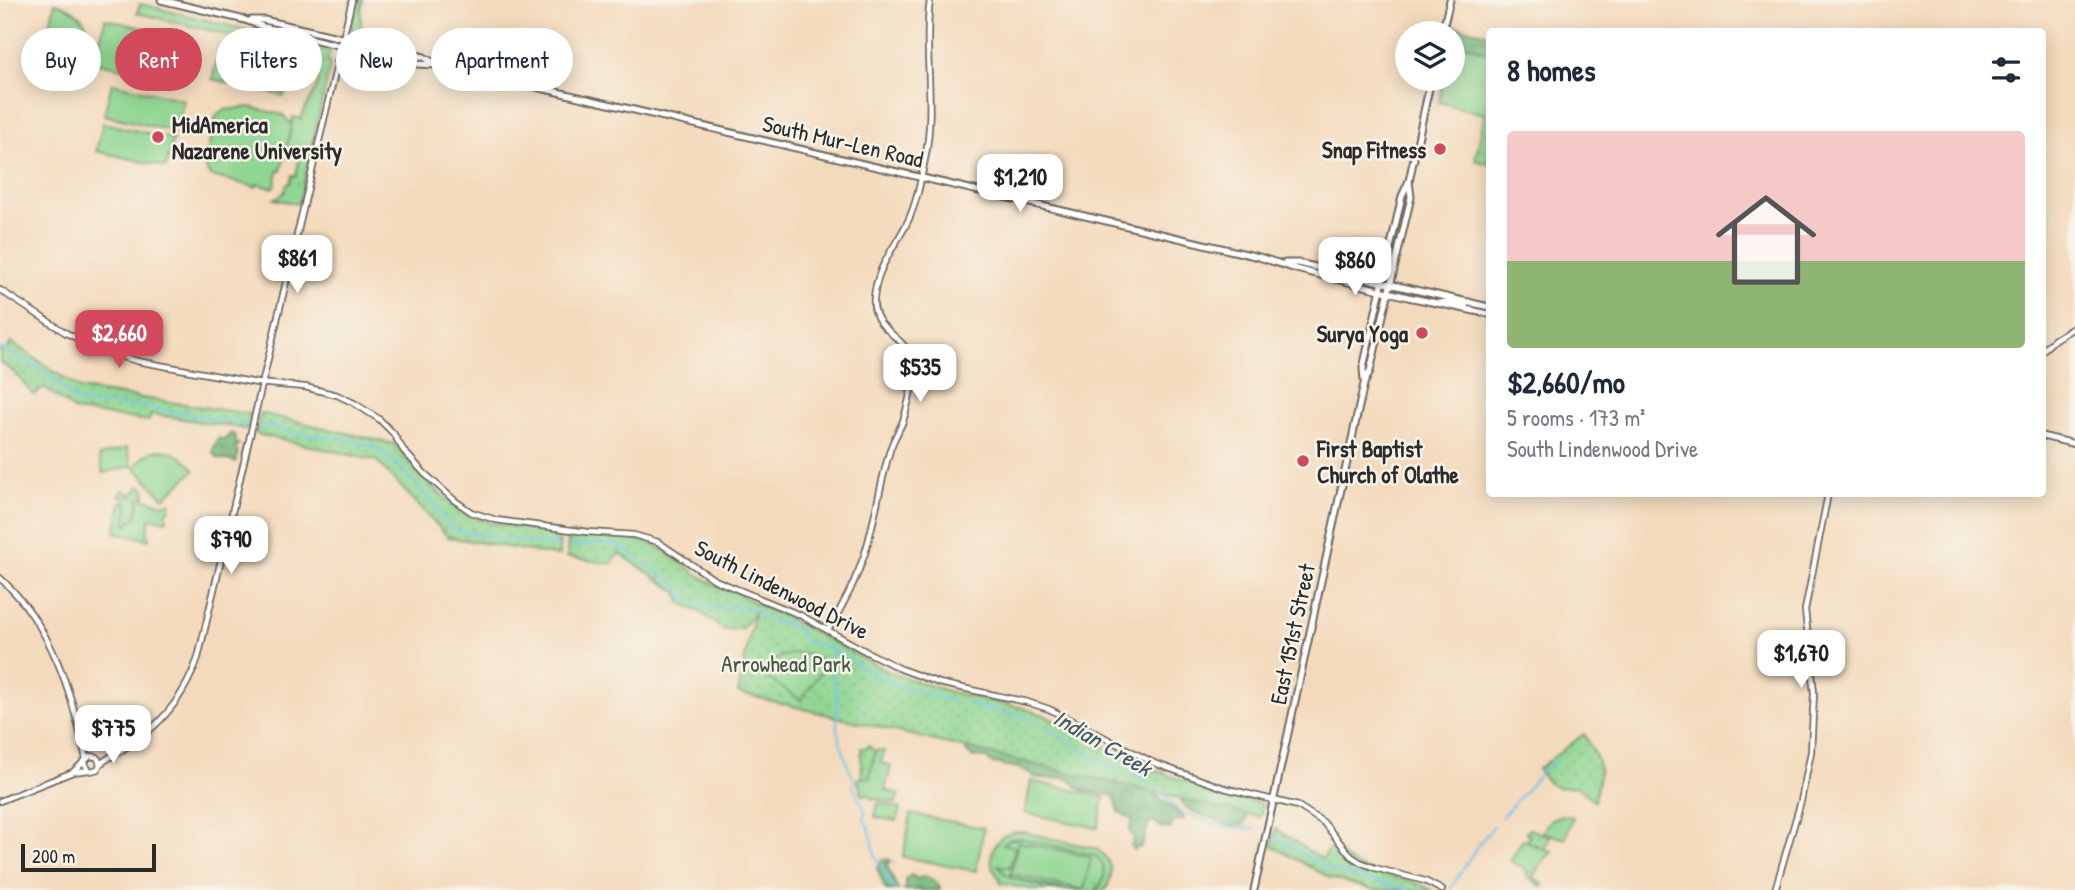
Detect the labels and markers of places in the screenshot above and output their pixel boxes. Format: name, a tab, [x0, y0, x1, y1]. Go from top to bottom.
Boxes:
place label: MidAmerica Nazarene University	[172, 109, 342, 167]
marker: MidAmerica Nazarene University	[150, 129, 166, 145]
place label: Snap Fitness	[1322, 134, 1426, 166]
marker: Snap Fitness	[1432, 141, 1448, 157]
pin: $1,210	[963, 154, 1077, 214]
pin: $861	[256, 236, 338, 295]
pin: $860	[1314, 238, 1396, 297]
pin: $2,660	[62, 310, 176, 370]
place label: Surya Yoga	[1317, 318, 1408, 350]
marker: Surya Yoga	[1414, 325, 1430, 341]
pin: $535	[879, 344, 961, 404]
place label: First Baptist Church of Olathe	[1316, 433, 1460, 490]
marker: First Baptist Church of Olathe	[1295, 453, 1311, 469]
pin: $790	[190, 516, 272, 576]
pin: $1,670	[1744, 630, 1858, 690]
pin: $775	[72, 706, 154, 765]

